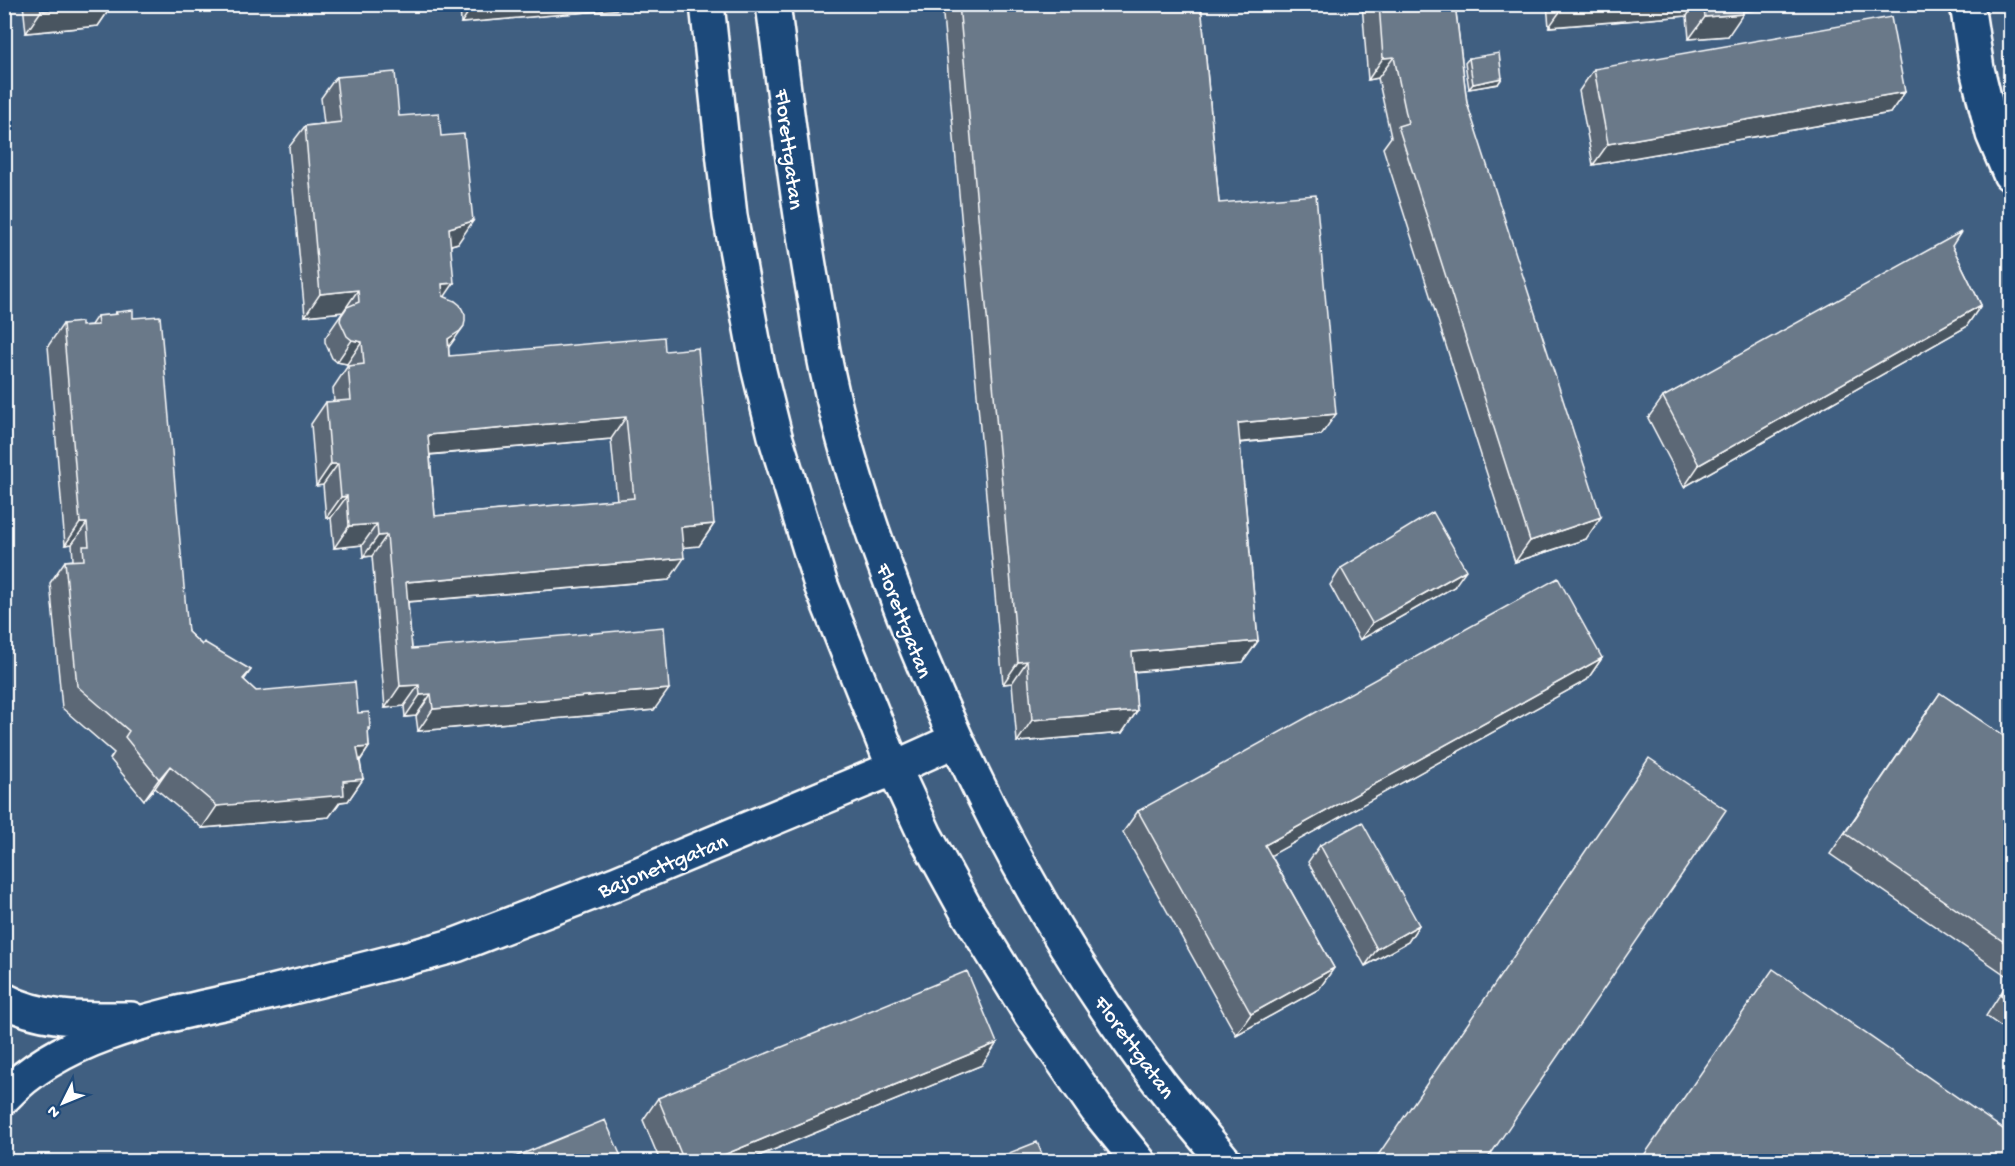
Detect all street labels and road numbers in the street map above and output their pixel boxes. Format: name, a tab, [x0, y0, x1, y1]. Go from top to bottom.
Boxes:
street label: Florettgatan	[767, 87, 807, 212]
street label: Florettgatan	[868, 559, 936, 683]
street label: Bajonettgatan	[594, 830, 733, 906]
street label: Florettgatan	[1086, 991, 1179, 1105]

